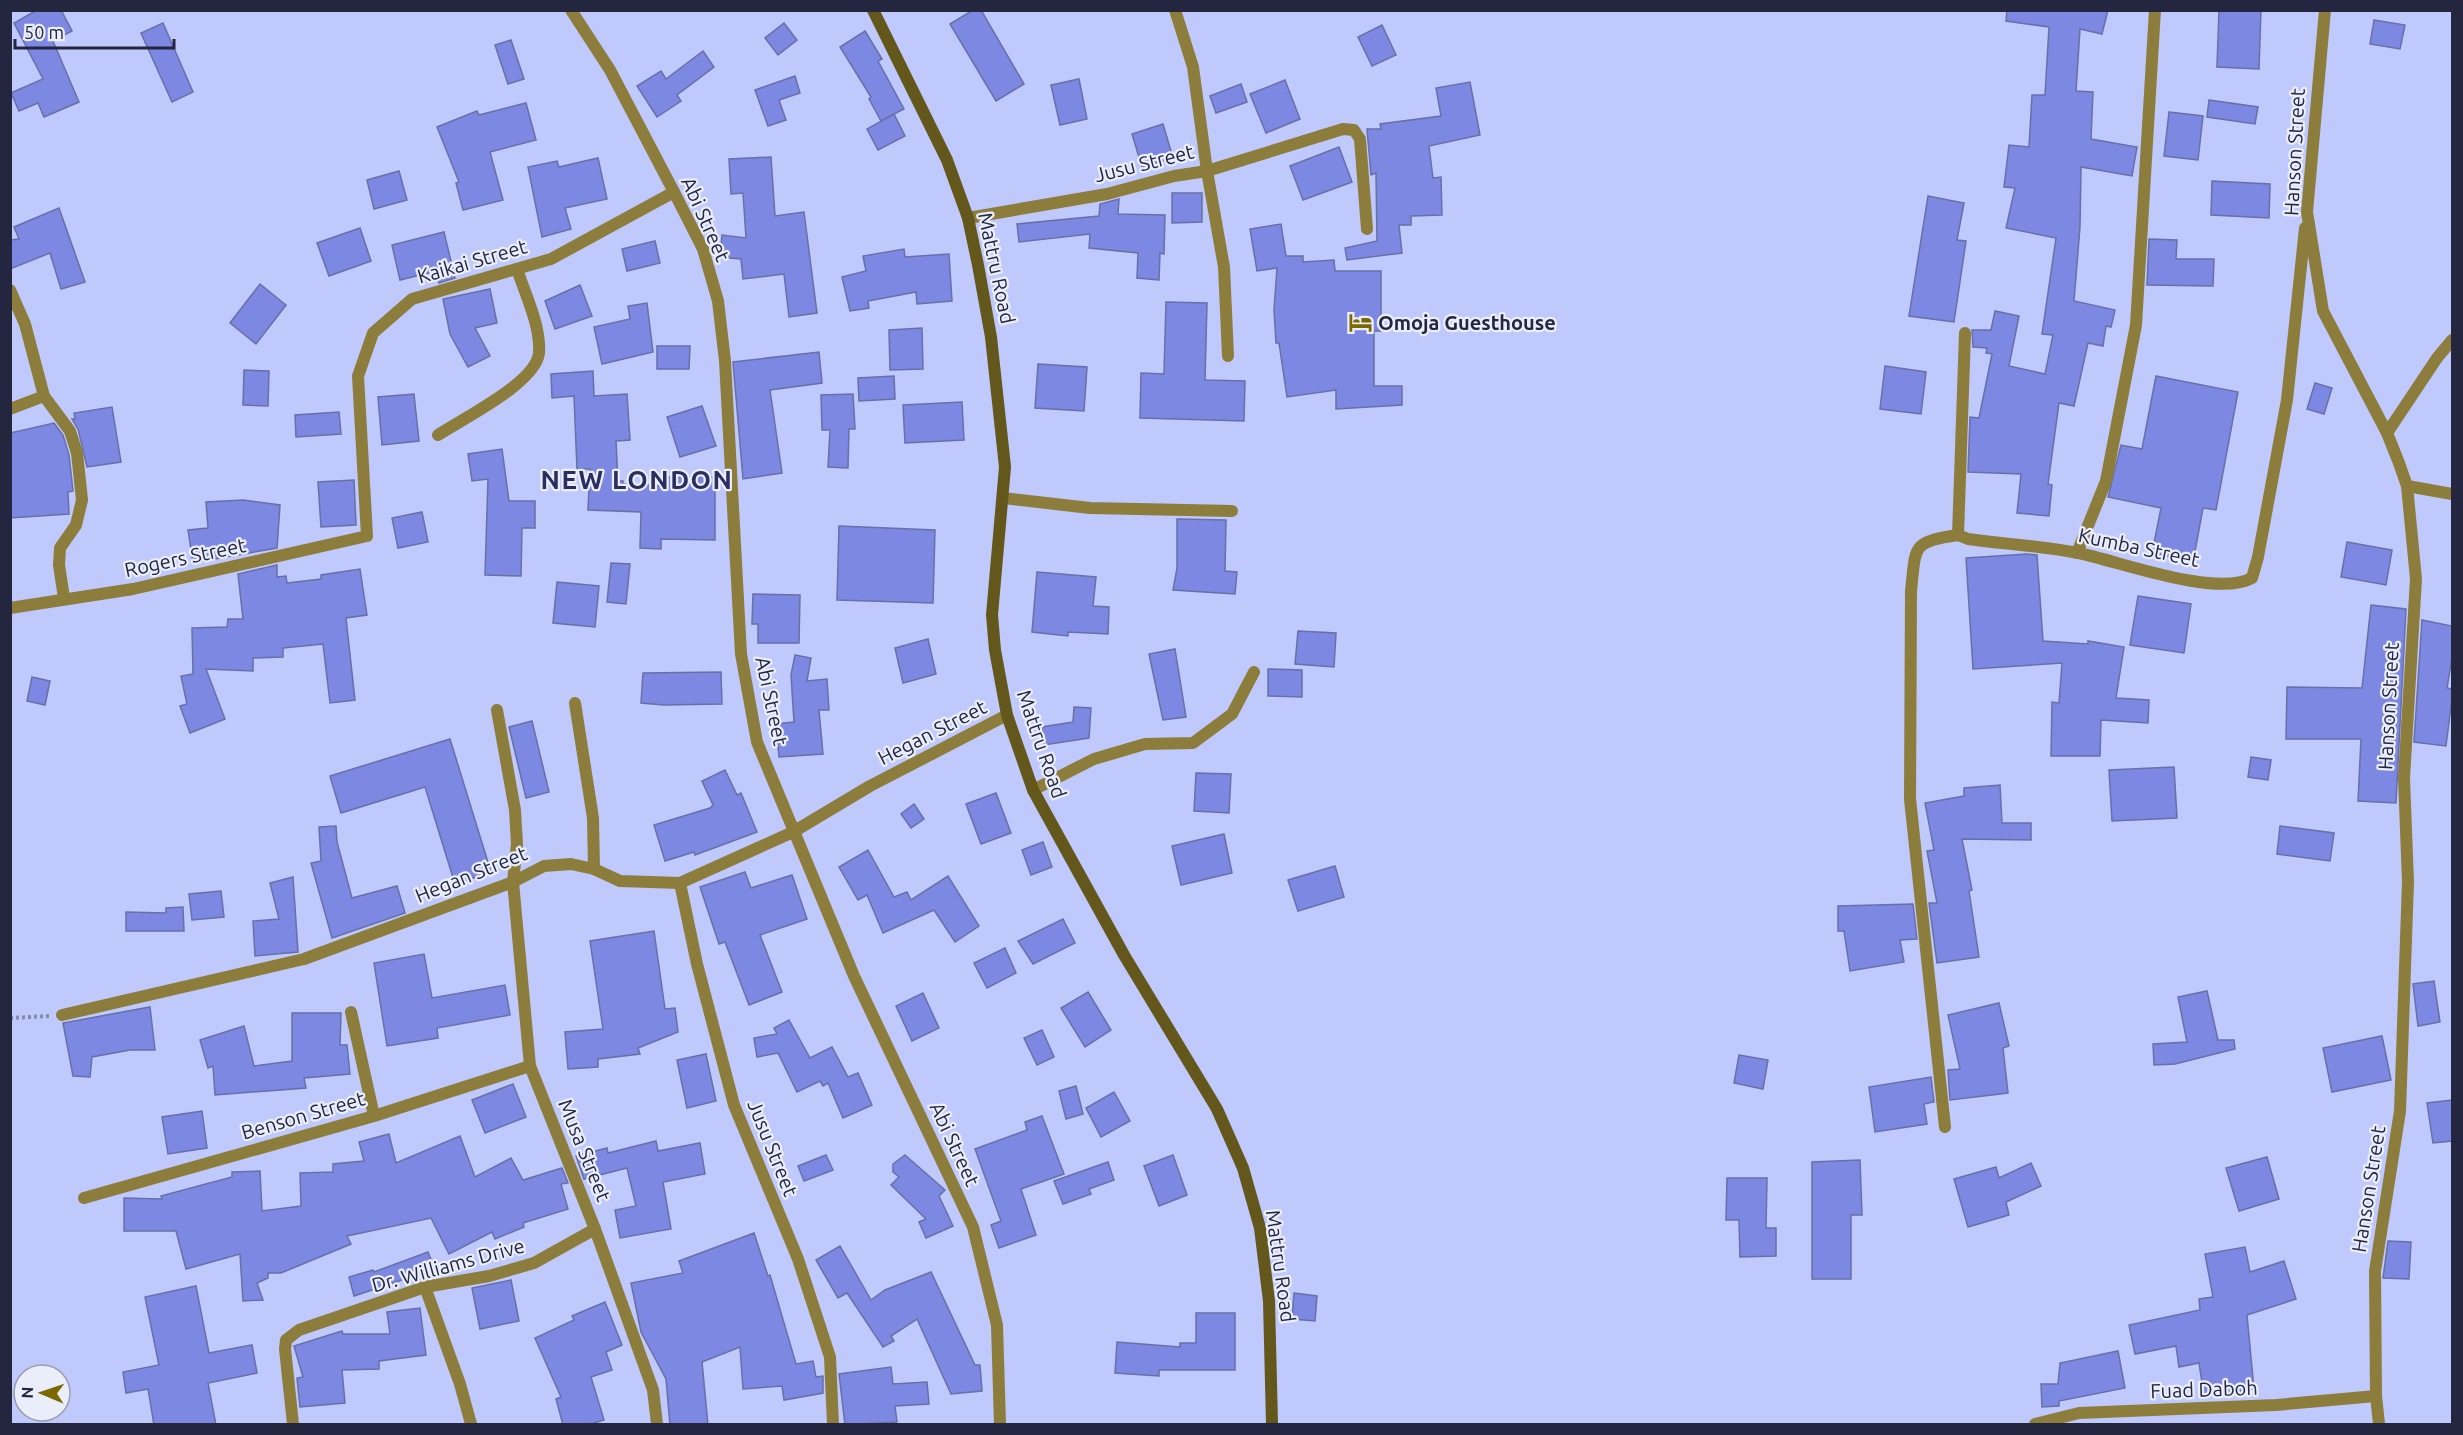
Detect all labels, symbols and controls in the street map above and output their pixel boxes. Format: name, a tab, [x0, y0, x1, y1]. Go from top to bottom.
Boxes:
scale bar	[15, 12, 174, 50]
text: 50 m	[24, 22, 64, 42]
street label: Hanson Street	[2279, 87, 2309, 216]
street label: Jusu Street	[1092, 139, 1196, 186]
street label: Abi Street	[677, 173, 735, 265]
street label: Mattru Road	[974, 210, 1020, 326]
street label: Kaikai Street	[415, 234, 530, 288]
hotel icon: Omoja Guesthouse	[1347, 309, 1373, 335]
place label: Omoja Guesthouse	[1378, 311, 1556, 334]
district label: NEW LONDON	[541, 465, 733, 494]
street label: Kumba Street	[2076, 523, 2202, 571]
street label: Rogers Street	[122, 533, 248, 581]
street label: Hanson Street	[2373, 641, 2403, 770]
street label: Abi Street	[751, 655, 793, 748]
street label: Mattru Road	[1013, 687, 1071, 801]
street label: Hegan Street	[874, 695, 990, 769]
street label: Hegan Street	[412, 841, 530, 907]
street label: Benson Street	[239, 1086, 368, 1144]
street label: Musa Street	[554, 1096, 616, 1205]
street label: Jusu Street	[743, 1097, 803, 1200]
street label: Abi Street	[926, 1098, 984, 1190]
street label: Hanson Street	[2347, 1124, 2389, 1254]
street label: Mattru Road	[1262, 1208, 1300, 1324]
street label: Dr. Williams Drive	[369, 1234, 527, 1296]
north arrow	[12, 1363, 72, 1423]
street label: Fuad Daboh	[2150, 1376, 2258, 1402]
text: N	[18, 1386, 36, 1399]

